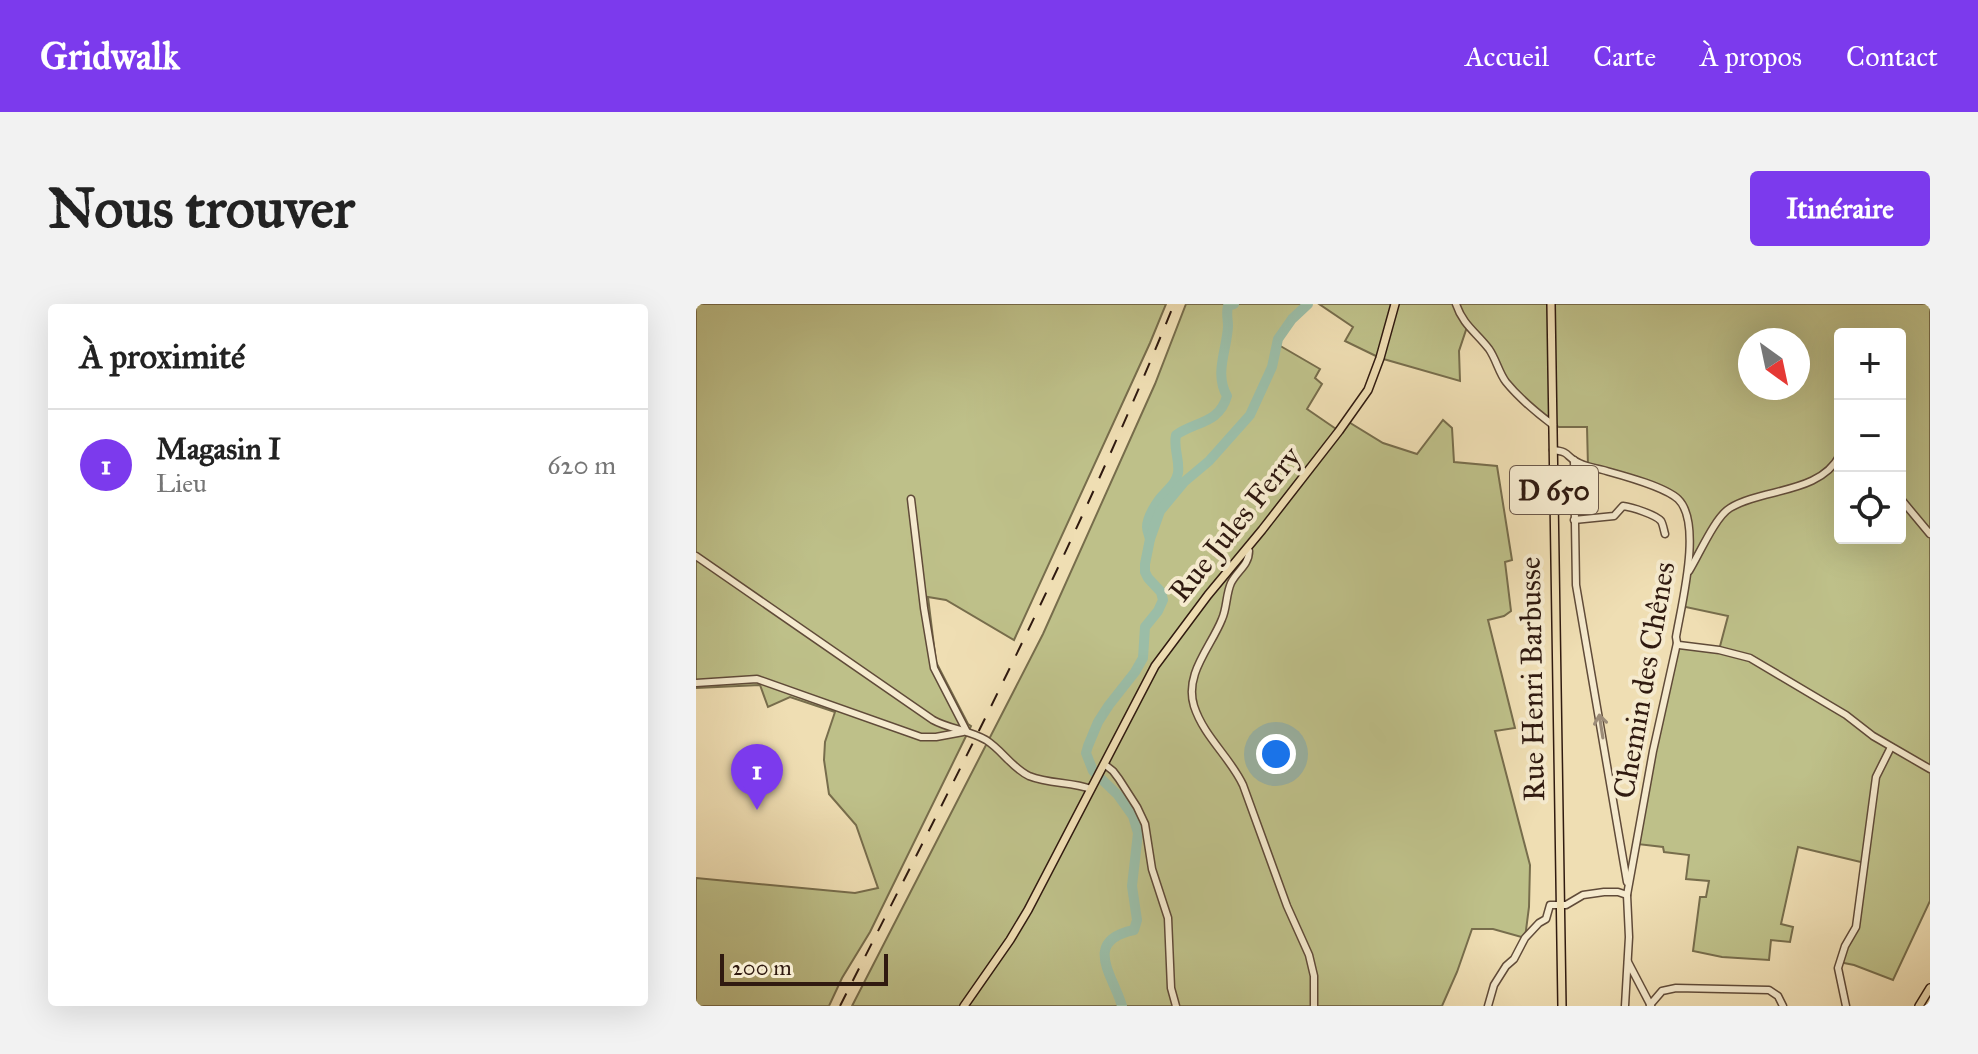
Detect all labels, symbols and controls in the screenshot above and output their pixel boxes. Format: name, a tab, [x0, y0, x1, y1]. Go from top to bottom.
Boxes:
text: Gridwalk	[40, 33, 180, 79]
text: Accueil	[1465, 39, 1549, 74]
text: Carte	[1593, 39, 1656, 74]
text: À propos	[1700, 39, 1802, 74]
text: Contact	[1846, 39, 1938, 74]
button: Itinéraire	[1750, 171, 1930, 246]
text: Nous trouver	[48, 174, 355, 242]
north arrow	[1738, 328, 1810, 400]
map controls	[1834, 328, 1906, 544]
button: +	[1834, 328, 1906, 400]
text: À proximité	[80, 336, 245, 377]
button: −	[1834, 400, 1906, 472]
text: Magasin I	[156, 431, 281, 467]
street label: Rue Jules Ferry	[1161, 438, 1309, 609]
text: 1	[101, 449, 111, 481]
text: 620 m	[547, 449, 616, 481]
road number: D 650	[1510, 466, 1598, 514]
text: Lieu	[156, 467, 207, 499]
button: locate	[1834, 472, 1906, 544]
street label: Rue Henri Barbusse	[1512, 556, 1552, 802]
street label: Chemin des Chênes	[1605, 559, 1683, 801]
one-way arrow	[1593, 714, 1608, 739]
your location	[1256, 734, 1296, 774]
pin: 1	[731, 744, 783, 810]
scale bar	[720, 950, 888, 986]
text: 200 m	[732, 954, 792, 981]

